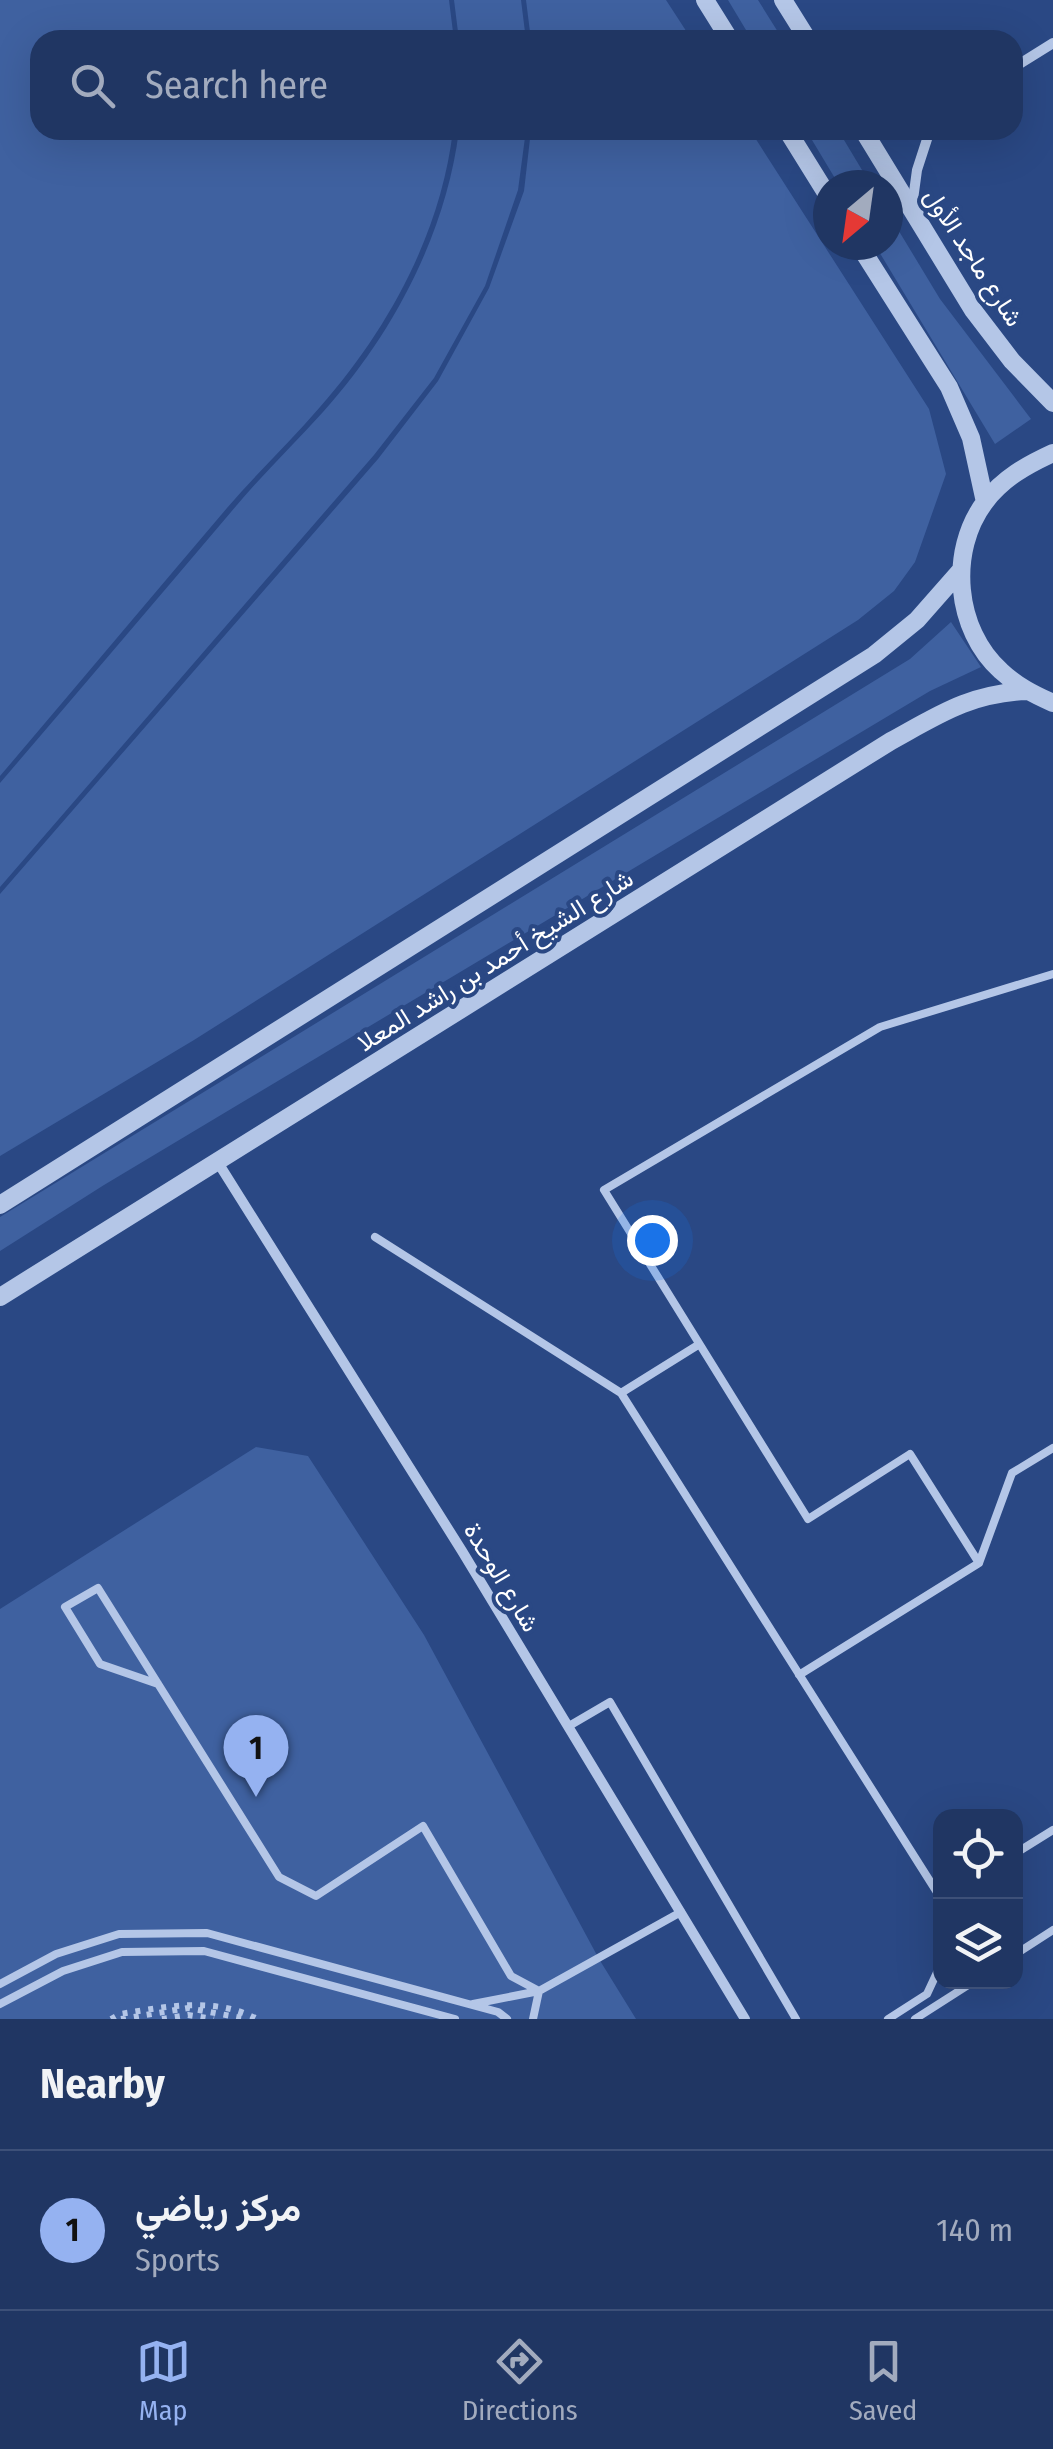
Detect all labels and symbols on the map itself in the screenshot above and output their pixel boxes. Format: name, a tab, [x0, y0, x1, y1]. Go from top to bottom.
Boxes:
north arrow	[813, 170, 903, 260]
street label: شارع ماجد الأول	[916, 183, 1029, 333]
street label: شارع الشيخ أحمد بن راشد المعلا	[352, 864, 640, 1060]
your location	[627, 1215, 678, 1266]
street label: شارع الوحدة	[456, 1518, 545, 1638]
pin: 1	[224, 1714, 288, 1797]

